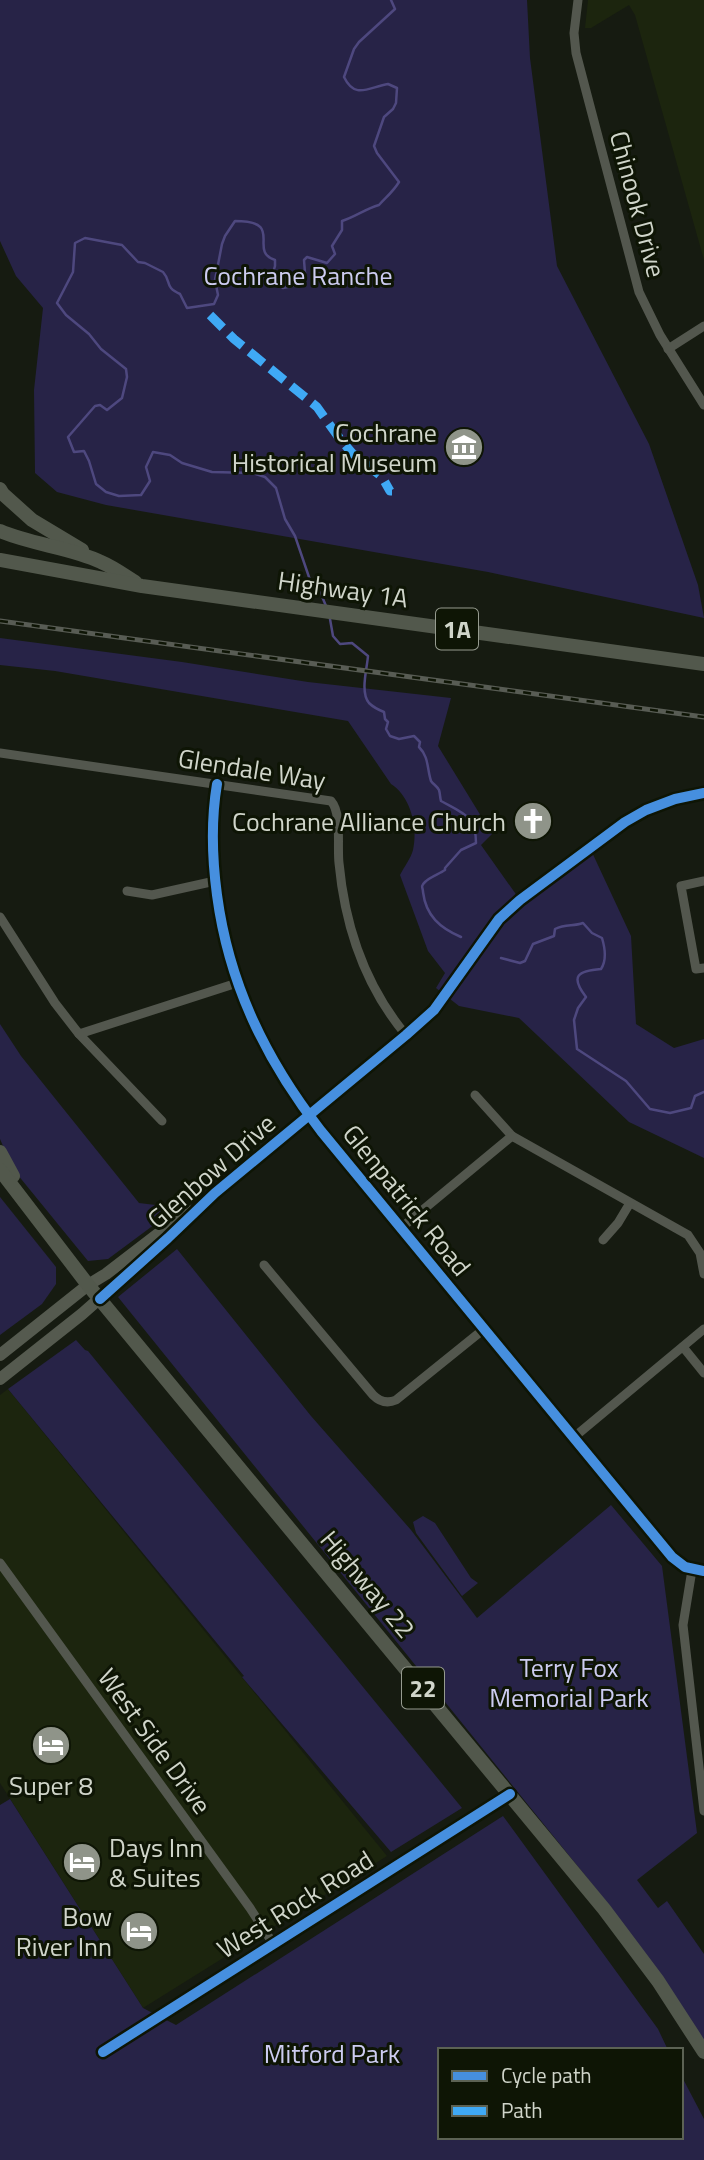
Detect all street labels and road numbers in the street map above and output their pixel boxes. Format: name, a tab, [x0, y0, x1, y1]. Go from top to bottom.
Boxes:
street label: Chinook Drive	[600, 126, 676, 282]
street label: Highway 1A	[275, 561, 411, 617]
road number: 1A	[436, 608, 478, 650]
street label: Glendale Way	[175, 738, 329, 800]
street label: Glenbow Drive	[138, 1104, 284, 1238]
street label: Glenpatrick Road	[333, 1116, 481, 1284]
street label: Highway 22	[311, 1522, 425, 1646]
street label: West Side Drive	[89, 1660, 221, 1822]
road number: 22	[402, 1668, 444, 1708]
street label: West Rock Road	[209, 1840, 381, 1968]

